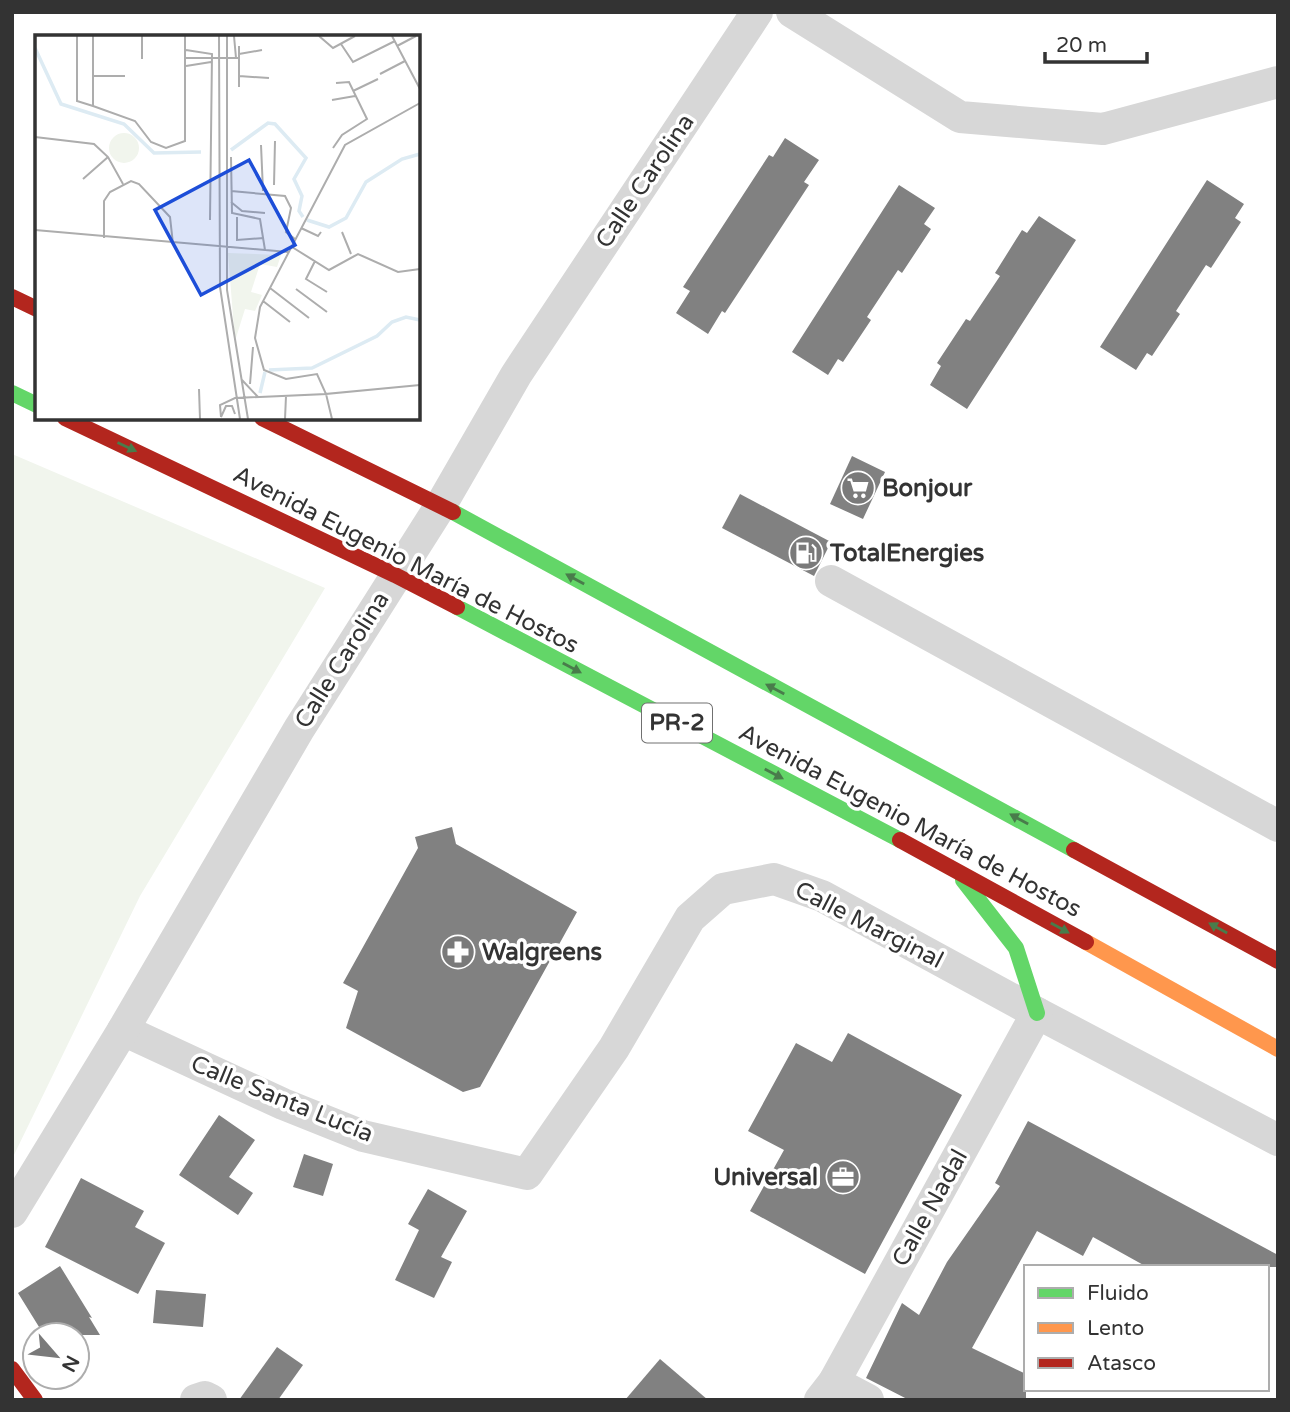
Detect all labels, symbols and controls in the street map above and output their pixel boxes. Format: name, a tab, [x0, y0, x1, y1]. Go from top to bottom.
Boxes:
scale bar	[1045, 21, 1146, 65]
text: 20 m	[1056, 33, 1107, 58]
inset map	[35, 35, 420, 420]
street label: Calle Carolina	[589, 108, 701, 254]
one-way arrow	[117, 442, 137, 453]
street label: Avenida Eugenio María de Hostos	[228, 460, 584, 660]
supermarket icon: Bonjour	[839, 469, 877, 507]
place label: Bonjour	[882, 474, 973, 503]
fuel station icon: TotalEnergies	[787, 534, 825, 572]
place label: TotalEnergies	[829, 539, 984, 568]
one-way arrow	[566, 573, 585, 585]
street label: Calle Carolina	[288, 586, 396, 734]
one-way arrow	[562, 662, 582, 673]
one-way arrow	[765, 683, 785, 694]
road number: PR-2	[642, 704, 712, 743]
street label: Avenida Eugenio María de Hostos	[734, 718, 1086, 924]
one-way arrow	[764, 767, 784, 779]
one-way arrow	[1009, 813, 1028, 825]
street label: Calle Marginal	[790, 875, 948, 975]
one-way arrow	[1051, 921, 1071, 933]
one-way arrow	[1208, 923, 1228, 934]
pharmacy icon: Walgreens	[439, 933, 477, 971]
place label: Walgreens	[482, 938, 602, 967]
street label: Calle Santa Lucía	[187, 1049, 377, 1149]
street label: Calle Nadal	[886, 1144, 974, 1272]
office icon: Universal	[824, 1158, 862, 1196]
place label: Universal	[713, 1163, 818, 1192]
legend	[1024, 1265, 1269, 1391]
text: Fluido	[1087, 1281, 1149, 1306]
text: Lento	[1087, 1316, 1144, 1341]
north arrow	[21, 1321, 91, 1391]
text: Atasco	[1087, 1351, 1156, 1376]
text: N	[57, 1352, 83, 1375]

